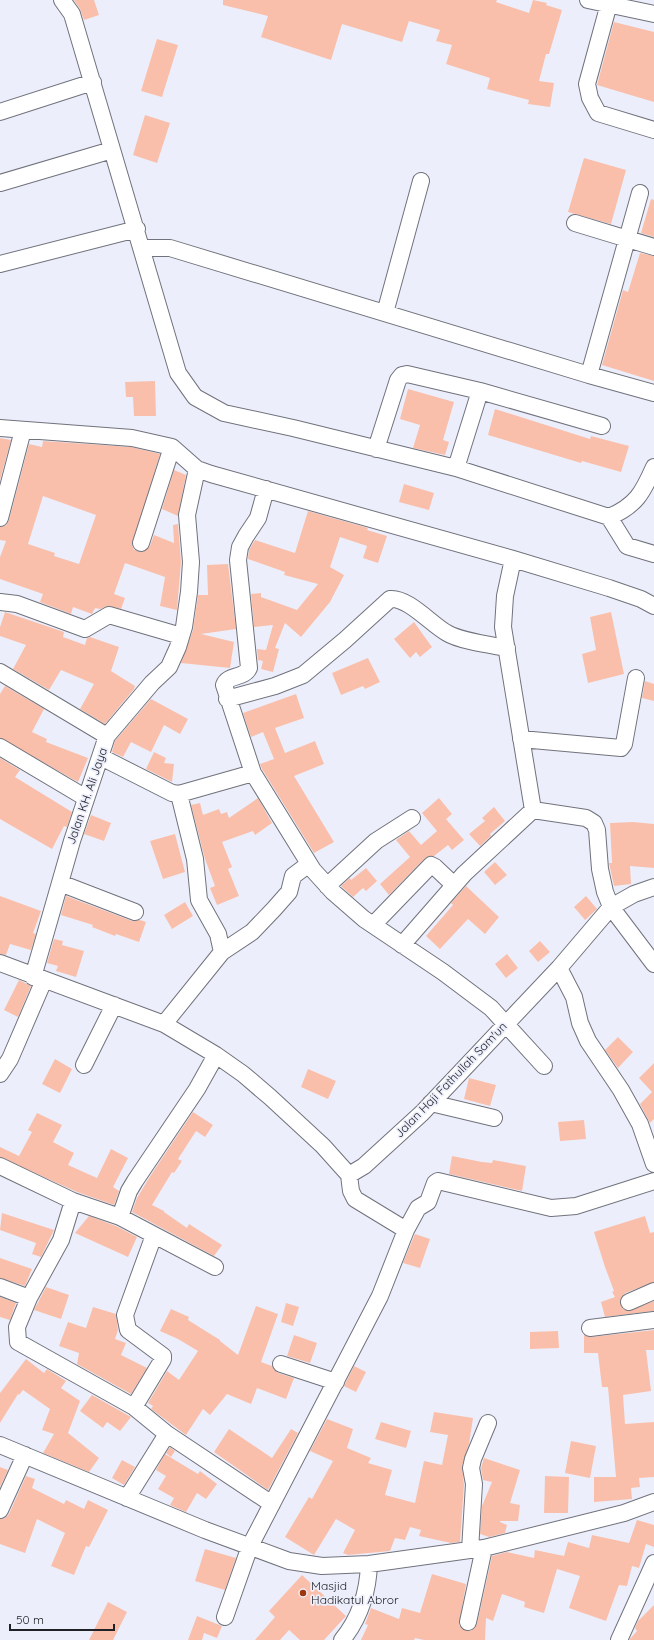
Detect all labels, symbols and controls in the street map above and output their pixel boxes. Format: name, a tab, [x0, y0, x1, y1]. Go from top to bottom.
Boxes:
street label: Jalan KH. Ali Jaya	[63, 746, 110, 846]
street label: Jalan Haji Fathullah Sam'un	[391, 1019, 510, 1141]
place label: Masjid Hadikatul Abror	[311, 1578, 399, 1607]
marker: Masjid Hadikatul Abror	[298, 1588, 308, 1598]
scale bar	[10, 1606, 114, 1632]
text: 50 m	[16, 1612, 44, 1627]

